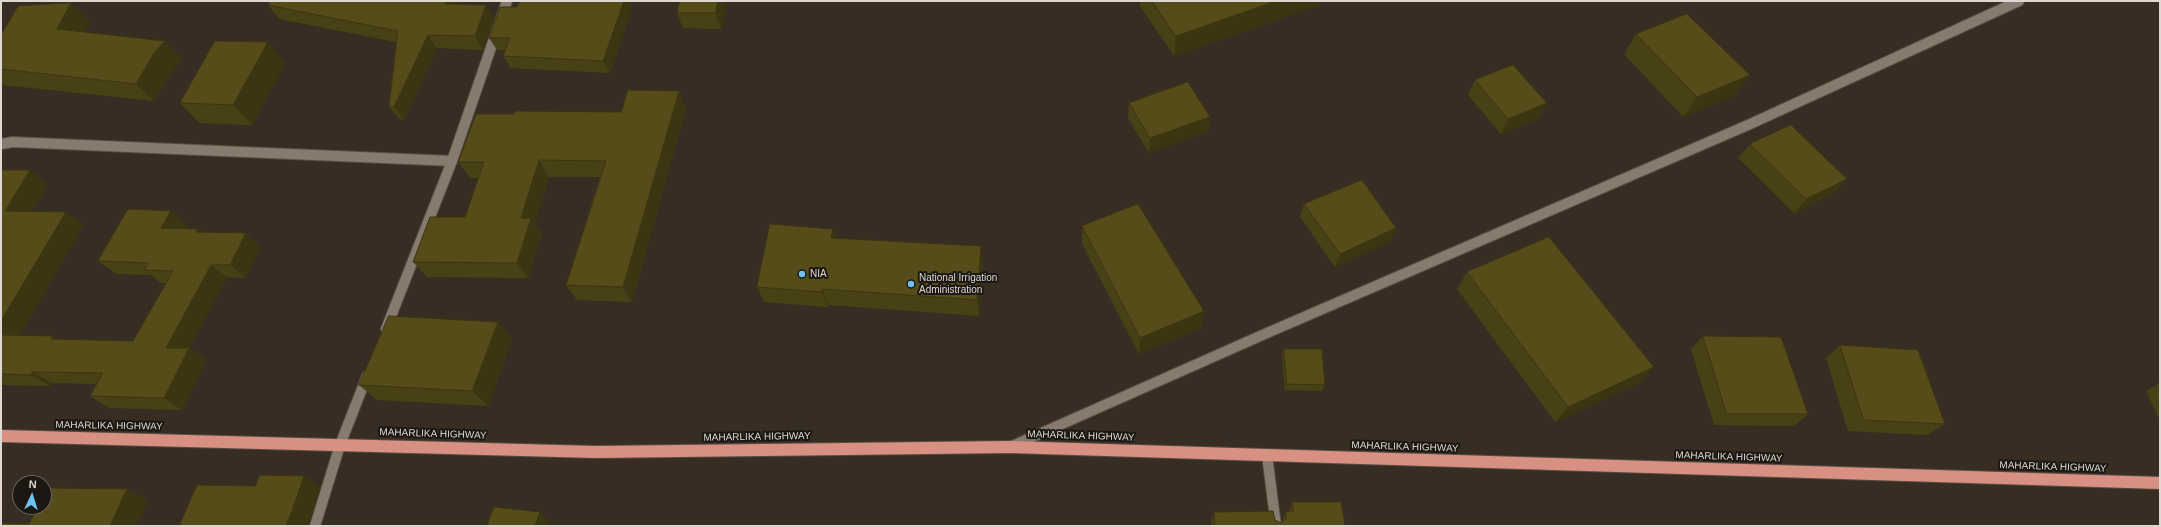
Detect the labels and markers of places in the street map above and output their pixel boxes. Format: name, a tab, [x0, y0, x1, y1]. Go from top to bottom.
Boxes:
place label: NIA	[810, 268, 827, 280]
marker: NIA	[797, 269, 807, 279]
place label: National Irrigation Administration	[919, 272, 997, 296]
marker: National Irrigation Administration	[906, 279, 916, 289]

